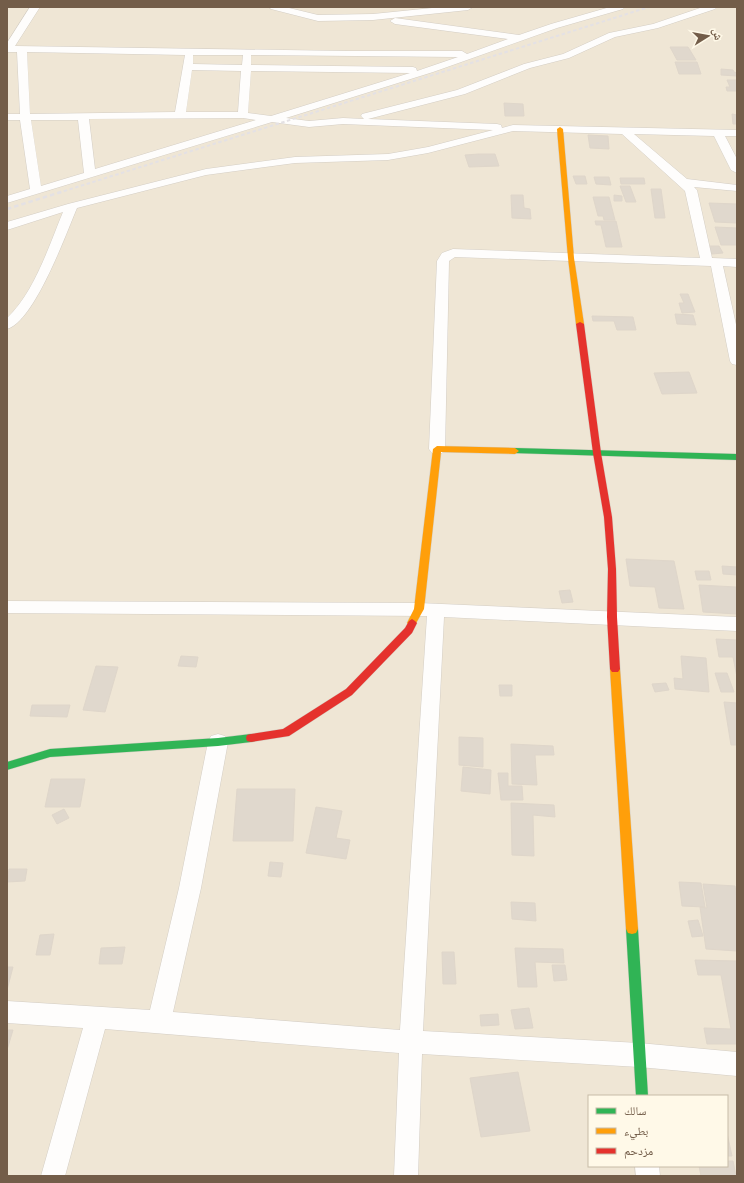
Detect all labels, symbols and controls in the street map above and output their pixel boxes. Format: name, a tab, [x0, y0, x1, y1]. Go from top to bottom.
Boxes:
north arrow	[688, 16, 728, 56]
text: ش	[709, 27, 726, 42]
legend	[588, 1095, 728, 1167]
text: سالك	[624, 1103, 646, 1118]
text: بطيء	[624, 1123, 648, 1141]
text: مزدحم	[624, 1143, 653, 1159]

